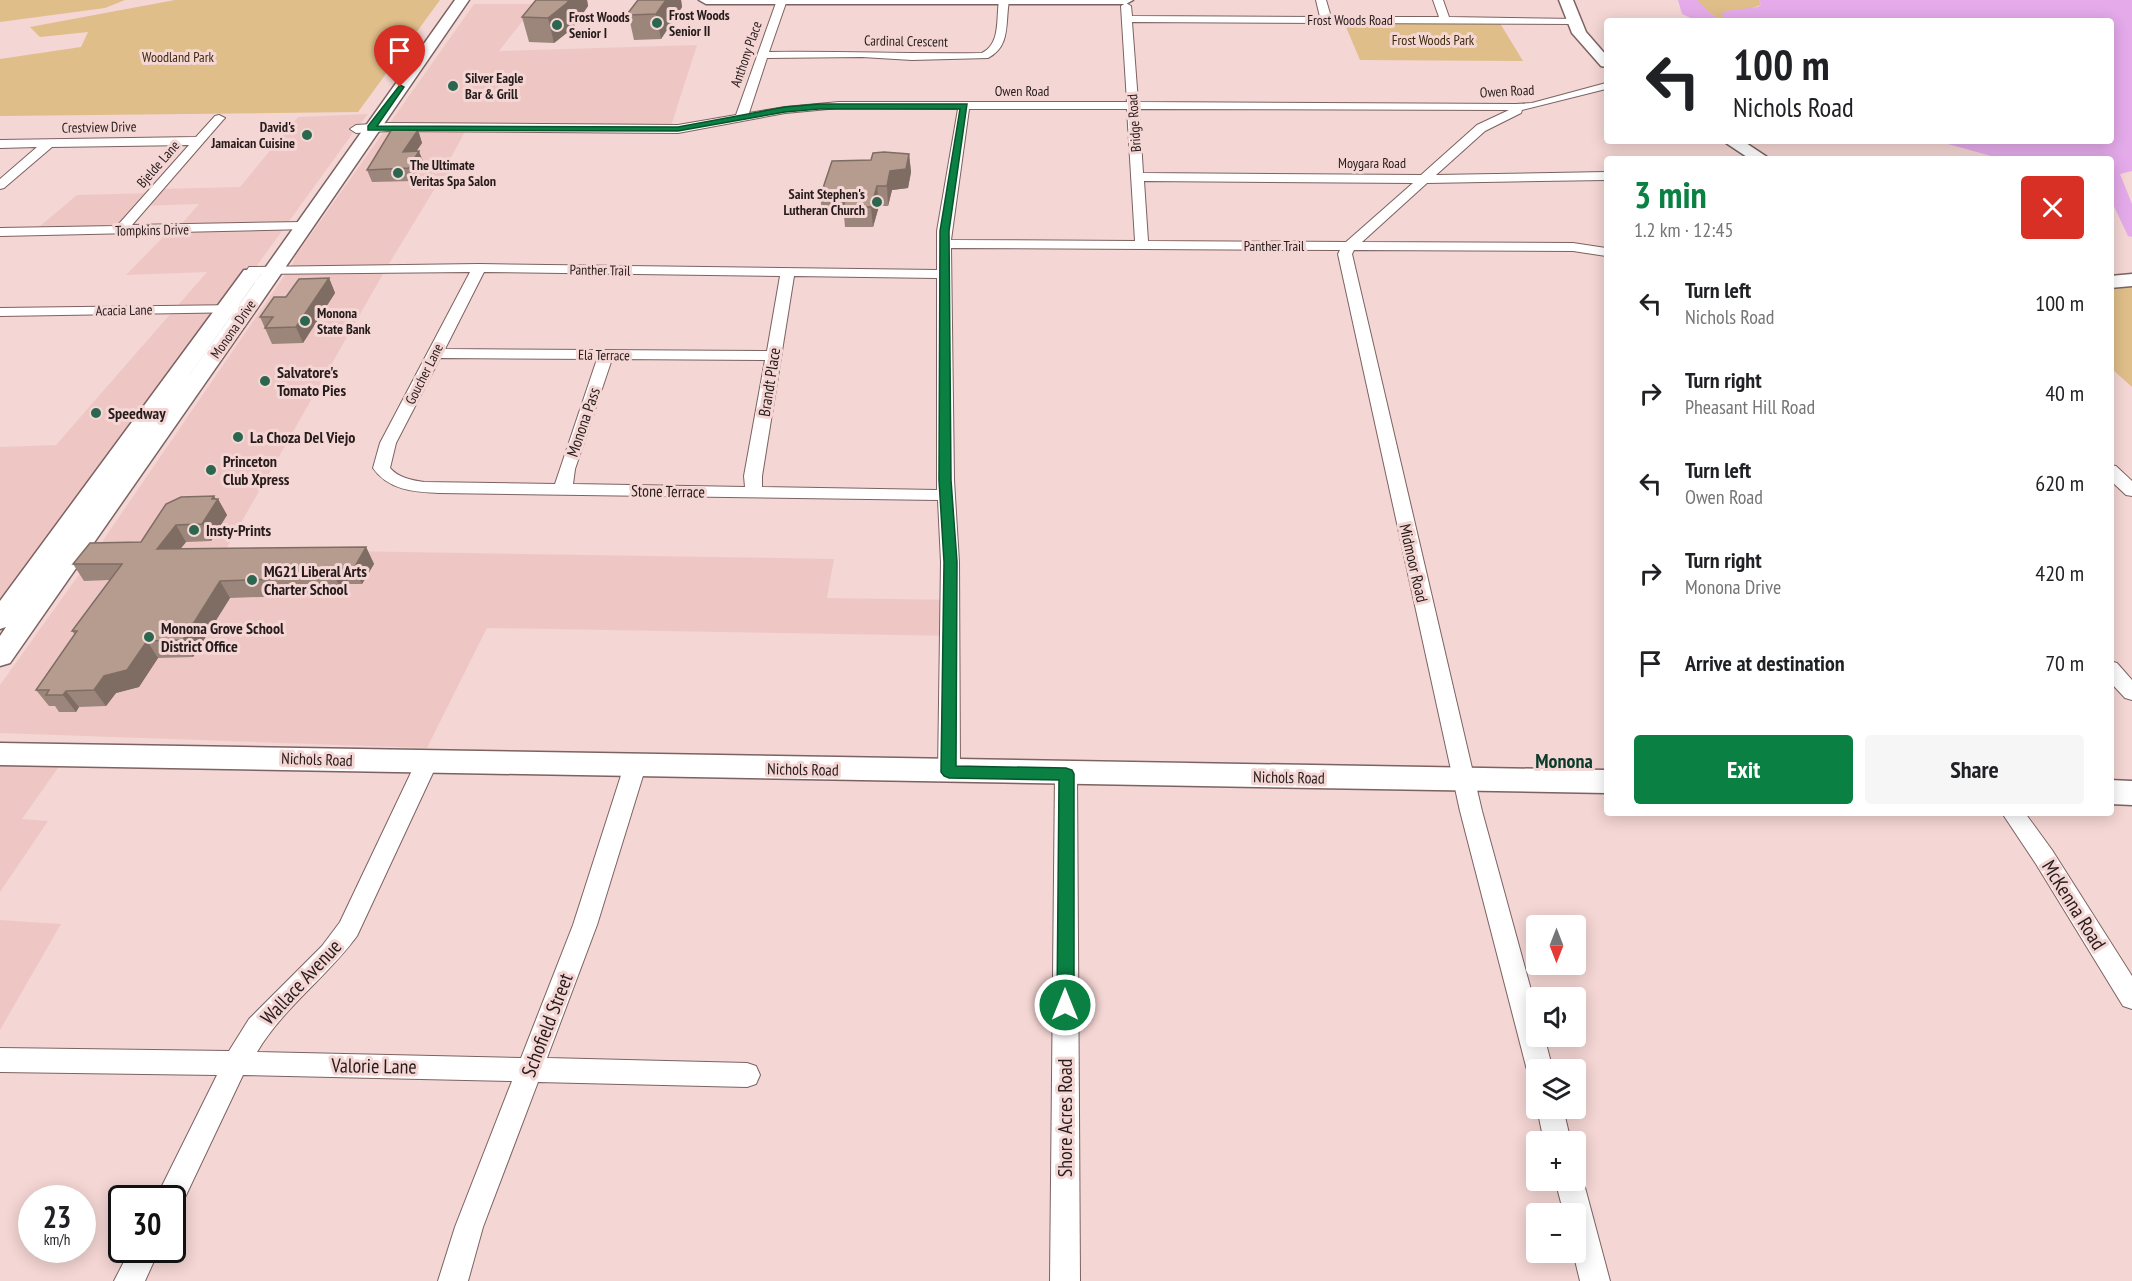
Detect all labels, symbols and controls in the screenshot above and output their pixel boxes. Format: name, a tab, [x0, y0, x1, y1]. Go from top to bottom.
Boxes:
place label: Frost Woods Senior II	[669, 6, 730, 40]
place label: Frost Woods Senior I	[569, 8, 630, 42]
street label: Frost Woods Road	[1307, 11, 1393, 29]
marker: Frost Woods Senior II	[650, 16, 664, 30]
marker: Frost Woods Senior I	[550, 18, 564, 32]
street label: Anthony Place	[726, 18, 766, 89]
pin	[374, 25, 425, 87]
street label: Cardinal Crescent	[864, 31, 948, 51]
park label: Frost Woods Park	[1392, 31, 1475, 49]
icon: arrive	[383, 34, 416, 67]
text: 100 m	[1733, 37, 1830, 92]
icon: left	[1634, 42, 1712, 120]
park label: Woodland Park	[142, 48, 215, 66]
place label: Silver Eagle Bar & Grill	[465, 69, 524, 103]
marker: Silver Eagle Bar & Grill	[446, 79, 460, 93]
street label: Owen Road	[1479, 81, 1535, 101]
street label: Owen Road	[995, 82, 1049, 100]
text: Nichols Road	[1733, 90, 1854, 124]
street label: Bridge Road	[1123, 93, 1145, 153]
street label: Crestview Drive	[61, 117, 137, 137]
place label: David's Jamaican Cuisine	[210, 118, 295, 152]
marker: David's Jamaican Cuisine	[300, 128, 314, 142]
street label: Bjelde Lane	[133, 137, 184, 191]
street label: Moygara Road	[1338, 154, 1406, 172]
place label: The Ultimate Veritas Spa Salon	[409, 156, 496, 190]
marker: The Ultimate Veritas Spa Salon	[391, 166, 405, 180]
text: 3 min	[1634, 171, 1707, 218]
button: close	[2021, 176, 2084, 239]
place label: Saint Stephen's Lutheran Church	[783, 185, 865, 219]
marker: Saint Stephen's Lutheran Church	[870, 195, 884, 209]
text: 1.2 km · 12:45	[1634, 217, 1733, 243]
street label: Tompkins Drive	[115, 220, 189, 240]
street label: Panther Trail	[1244, 237, 1305, 255]
street label: Panther Trail	[569, 260, 631, 280]
text: Turn left	[1685, 276, 1751, 304]
icon: left	[1634, 287, 1667, 320]
text: 100 m	[2035, 289, 2084, 317]
street label: Monona Drive	[206, 296, 260, 362]
street label: Acacia Lane	[95, 301, 153, 319]
place label: Monona State Bank	[317, 304, 371, 338]
text: Nichols Road	[1685, 304, 1774, 330]
marker: Monona State Bank	[298, 314, 312, 328]
street label: Goucher Lane	[401, 340, 447, 407]
street label: Ela Terrace	[578, 346, 630, 364]
street label: Brandt Place	[754, 346, 784, 418]
place label: Salvatore's Tomato Pies	[277, 362, 346, 400]
text: Turn right	[1685, 366, 1762, 394]
marker: Salvatore's Tomato Pies	[258, 374, 272, 388]
icon: right	[1634, 377, 1667, 410]
text: 40 m	[2045, 379, 2084, 407]
street label: Monona Pass	[562, 385, 604, 459]
text: Pheasant Hill Road	[1685, 394, 1815, 420]
place label: Speedway	[108, 403, 166, 423]
marker: Speedway	[89, 406, 103, 420]
place label: La Choza Del Viejo	[250, 427, 355, 447]
marker: La Choza Del Viejo	[231, 430, 245, 444]
place label: Princeton Club Xpress	[223, 451, 290, 489]
text: Turn left	[1685, 456, 1751, 484]
marker: Princeton Club Xpress	[204, 463, 218, 477]
icon: left	[1634, 467, 1667, 500]
text: 620 m	[2035, 469, 2084, 497]
street label: Stone Terrace	[631, 480, 705, 502]
text: Owen Road	[1685, 484, 1763, 510]
place label: Insty-Prints	[206, 520, 271, 540]
street label: Midmoor Road	[1395, 522, 1433, 604]
marker: Insty-Prints	[187, 523, 201, 537]
text: Turn right	[1685, 546, 1762, 574]
icon: right	[1634, 557, 1667, 590]
text: 420 m	[2035, 559, 2084, 587]
place label: MG21 Liberal Arts Charter School	[264, 561, 367, 599]
marker: MG21 Liberal Arts Charter School	[245, 573, 259, 587]
text: Monona Drive	[1685, 574, 1781, 600]
place label: Monona Grove School District Office	[161, 618, 284, 656]
marker: Monona Grove School District Office	[142, 630, 156, 644]
icon: arrive	[1634, 647, 1667, 680]
text: Arrive at destination	[1685, 649, 1845, 677]
text: 70 m	[2045, 649, 2084, 677]
button: Exit	[1634, 735, 1853, 804]
button: Share	[1865, 735, 2084, 804]
street label: Nichols Road	[281, 748, 353, 770]
district label: Monona	[1535, 748, 1593, 774]
street label: Nichols Road	[767, 758, 839, 780]
street label: Nichols Road	[1253, 766, 1325, 788]
street label: McKenna Road	[2036, 855, 2112, 955]
north arrow	[1526, 915, 1586, 975]
map controls	[1526, 915, 1586, 1263]
street label: Wallace Avenue	[255, 934, 347, 1030]
street label: Schofield Street	[515, 969, 579, 1081]
position arrow	[1033, 973, 1097, 1037]
button: sound	[1526, 987, 1586, 1047]
street label: Valorie Lane	[330, 1052, 417, 1080]
street label: Shore Acres Road	[1052, 1059, 1078, 1177]
button: layers	[1526, 1059, 1586, 1119]
button: +	[1526, 1131, 1586, 1191]
speed limit sign: 30	[108, 1185, 186, 1263]
text: 23	[43, 1197, 71, 1236]
button: −	[1526, 1203, 1586, 1263]
text: km/h	[44, 1230, 70, 1249]

